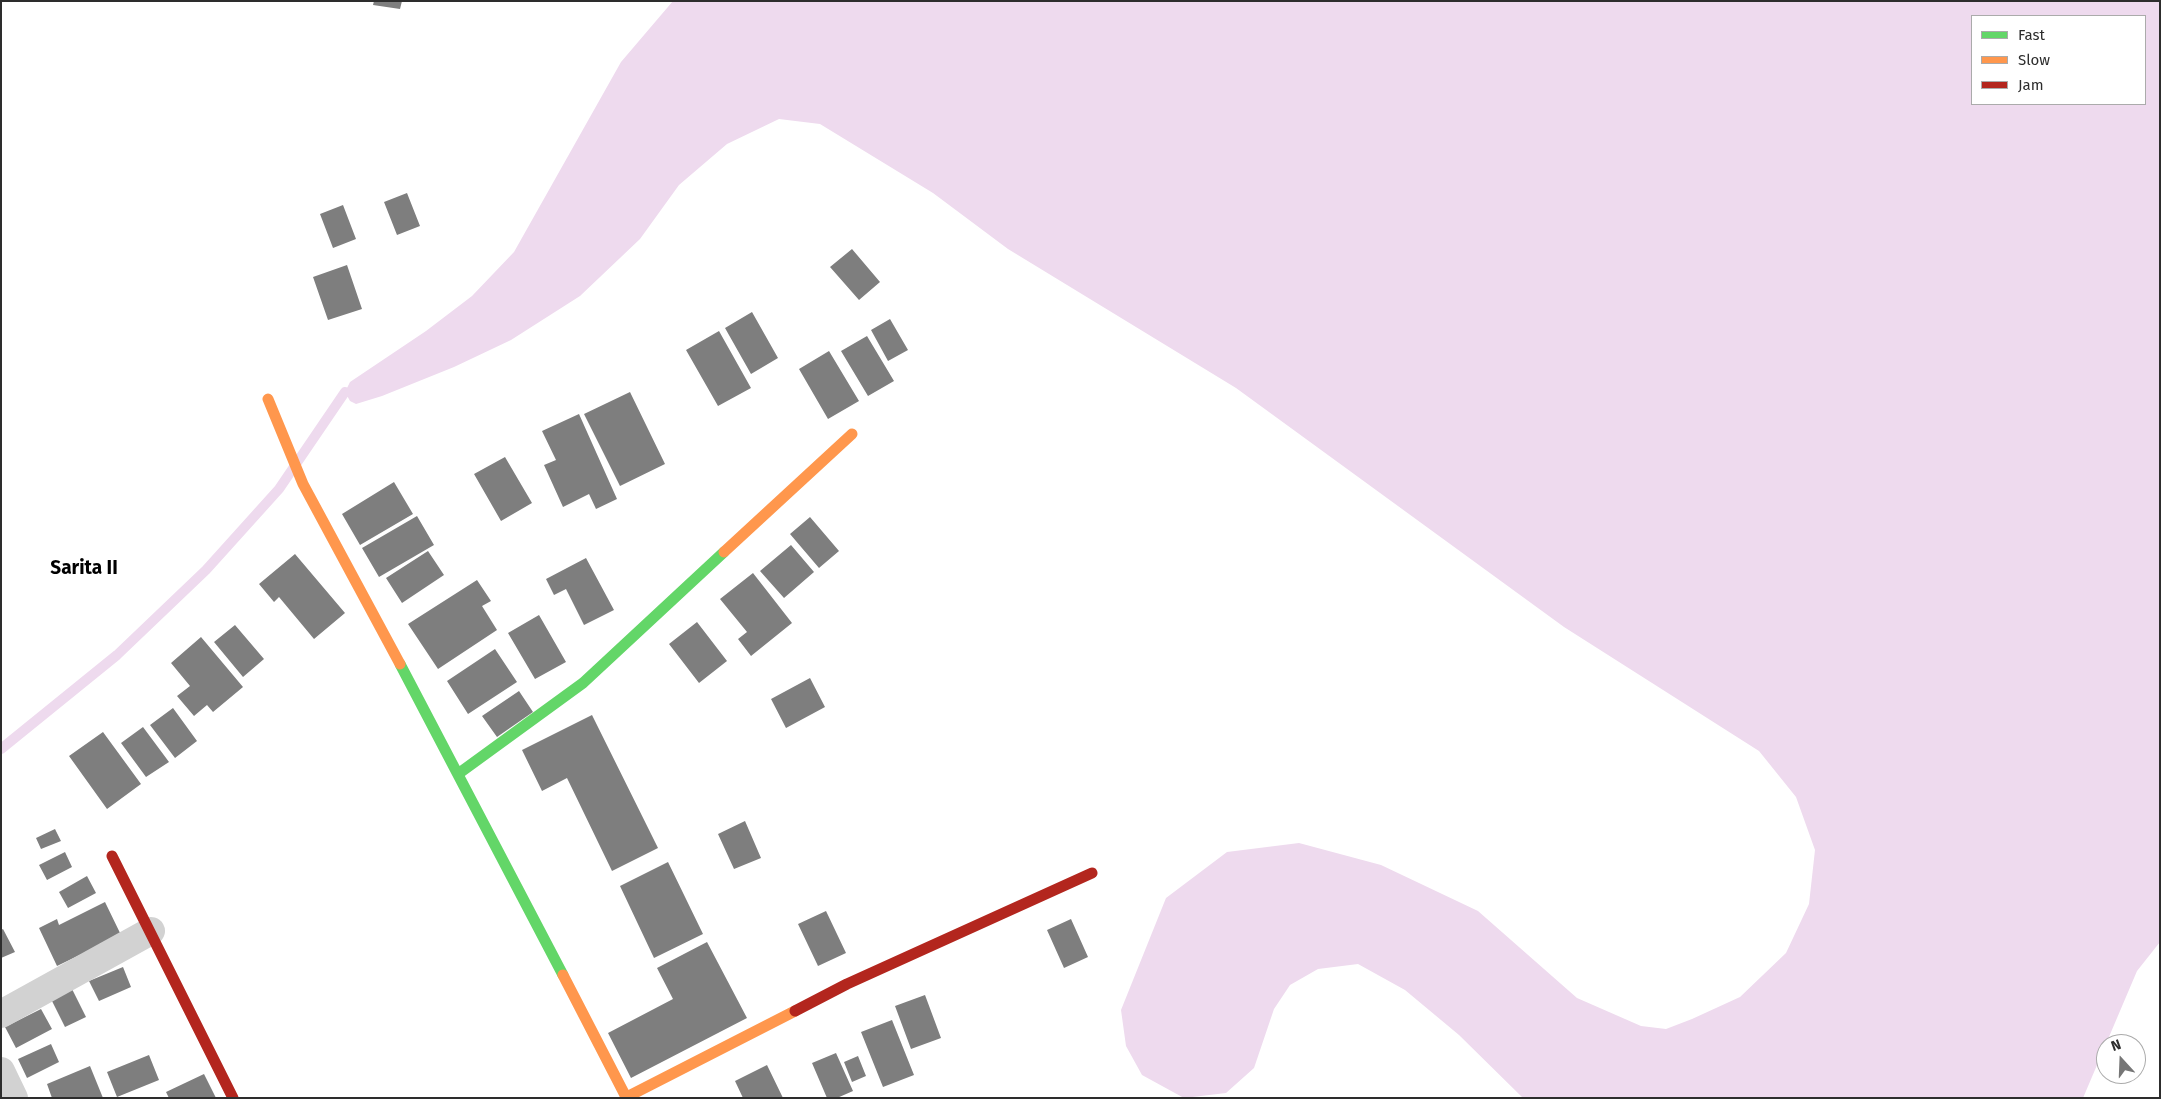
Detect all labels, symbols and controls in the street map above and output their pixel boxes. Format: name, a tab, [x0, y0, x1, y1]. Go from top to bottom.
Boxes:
legend	[1971, 15, 2146, 105]
text: Fast	[2018, 26, 2045, 44]
text: Slow	[2018, 51, 2050, 69]
text: Jam	[2018, 76, 2044, 94]
district label: Sarita II	[50, 558, 118, 580]
north arrow	[2096, 1034, 2146, 1084]
text: N	[2109, 1036, 2123, 1055]

